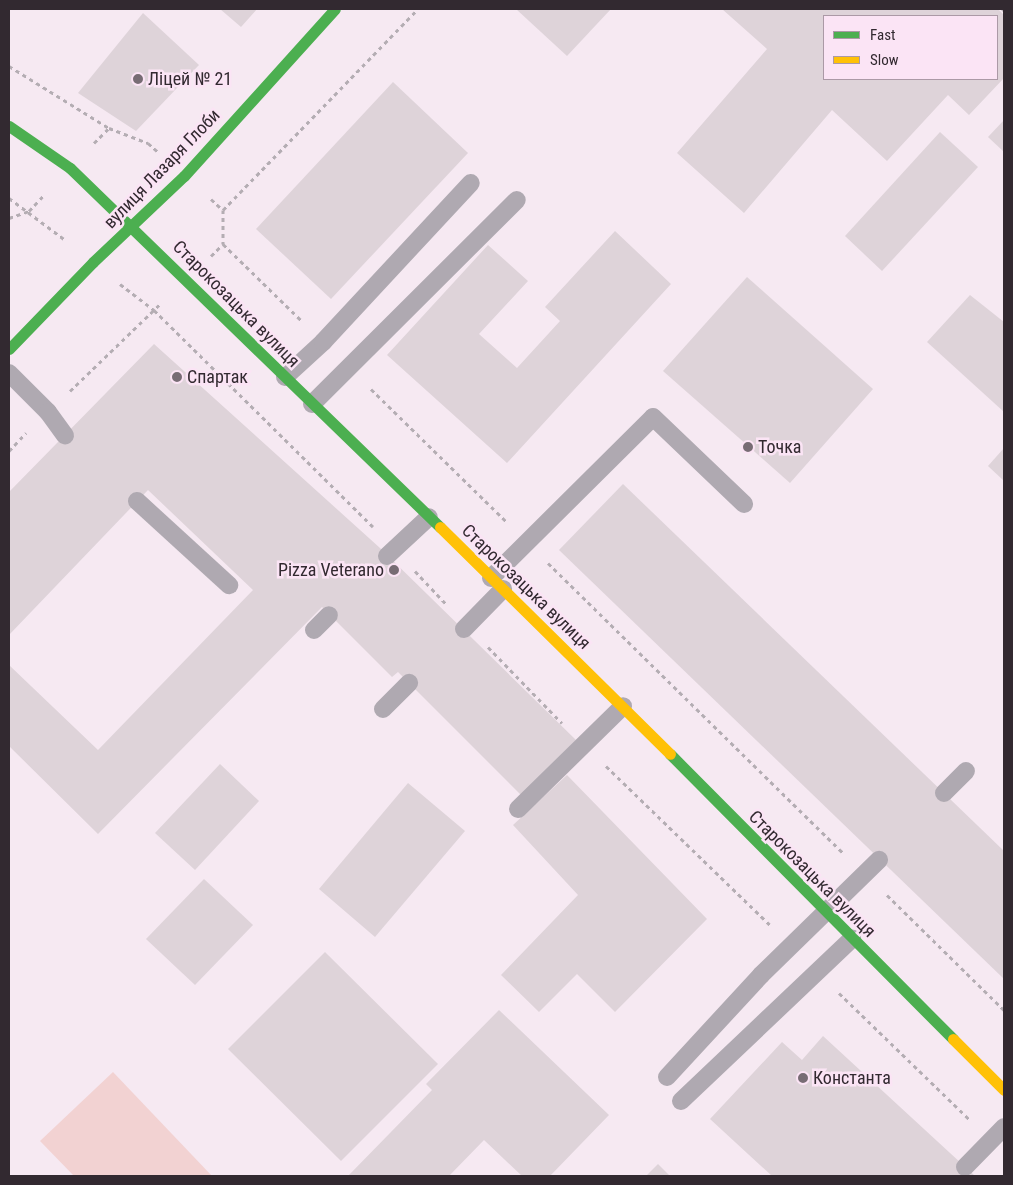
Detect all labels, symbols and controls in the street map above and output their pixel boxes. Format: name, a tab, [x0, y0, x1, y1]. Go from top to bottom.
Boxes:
legend	[823, 15, 998, 80]
text: Fast	[870, 26, 895, 44]
text: Slow	[870, 51, 899, 69]
place label: Ліцей № 21	[148, 68, 232, 90]
marker: Ліцей № 21	[132, 73, 144, 85]
street label: вулиця Лазаря Глоби	[100, 105, 224, 233]
street label: Старокозацька вулиця	[168, 236, 304, 372]
place label: Спартак	[187, 366, 248, 388]
marker: Спартак	[171, 371, 183, 383]
place label: Точка	[758, 436, 801, 458]
marker: Точка	[742, 441, 754, 453]
street label: Старокозацька вулиця	[457, 520, 595, 654]
place label: Pizza Veterano	[278, 559, 384, 581]
marker: Pizza Veterano	[388, 564, 400, 576]
street label: Старокозацька вулиця	[744, 806, 880, 942]
place label: Константа	[813, 1067, 891, 1089]
marker: Константа	[797, 1072, 809, 1084]

